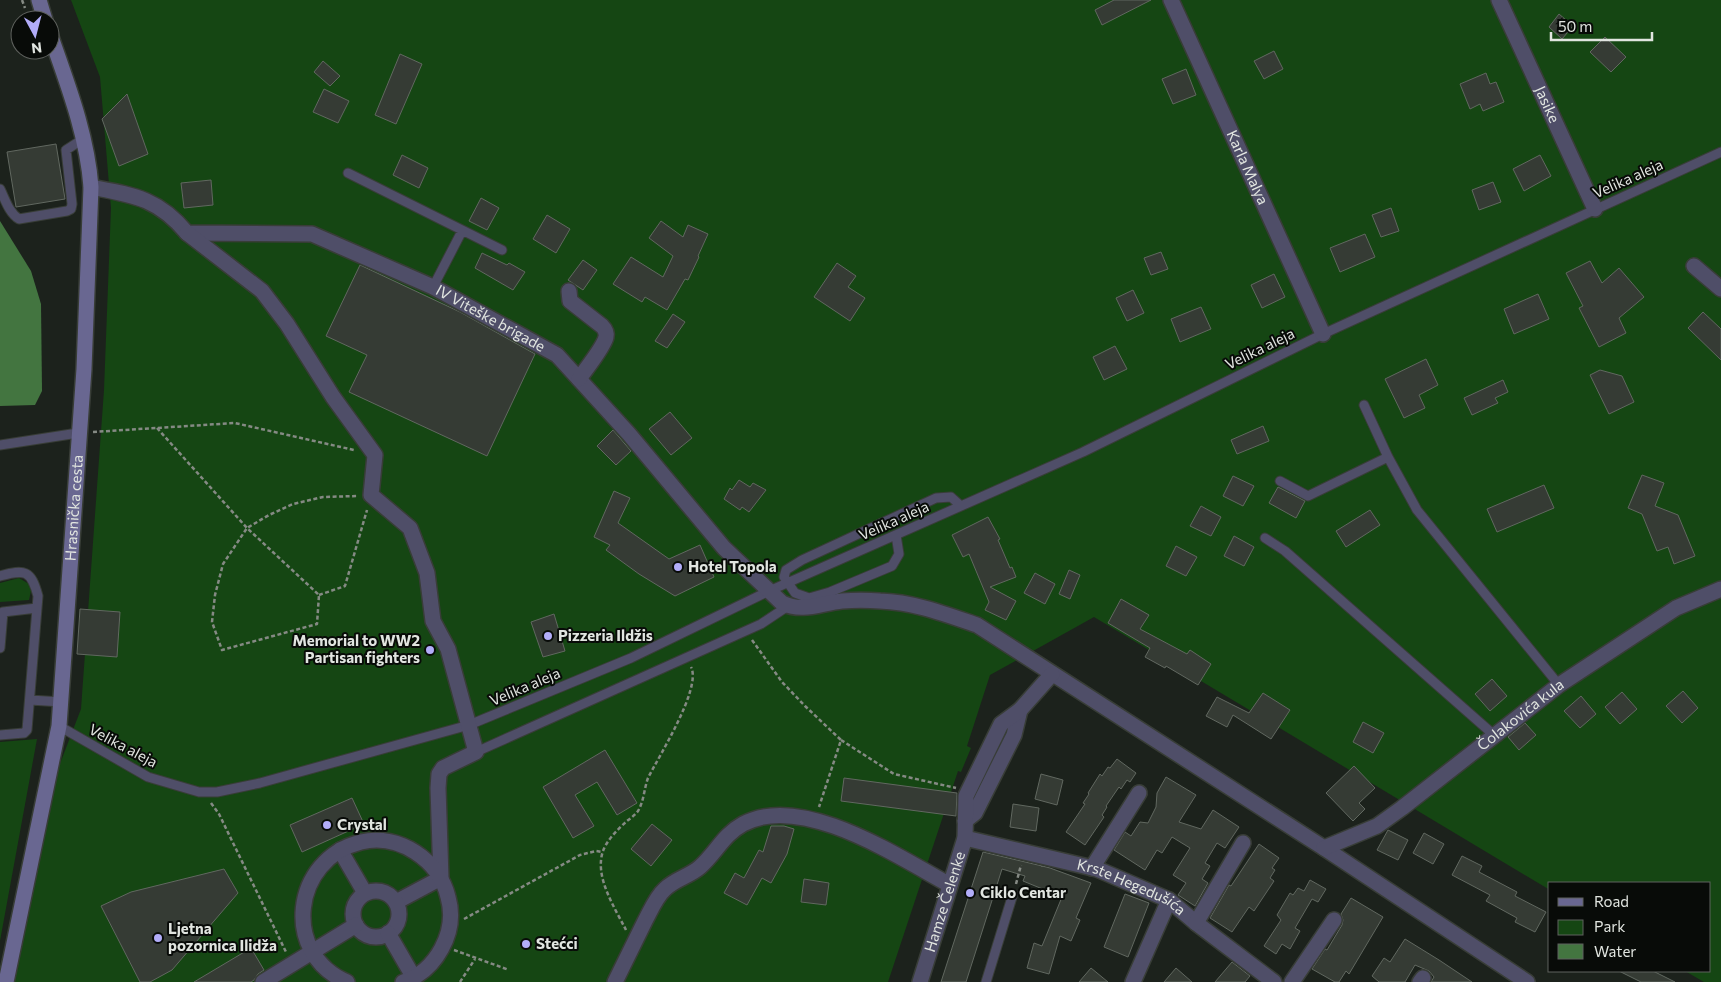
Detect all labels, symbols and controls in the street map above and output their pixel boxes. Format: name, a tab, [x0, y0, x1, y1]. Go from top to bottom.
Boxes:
north arrow	[10, 10, 60, 60]
scale bar	[1551, 10, 1652, 42]
text: 50 m	[1558, 17, 1592, 35]
text: N	[30, 39, 43, 57]
street label: Jasike	[1532, 83, 1564, 125]
street label: Karla Malya	[1223, 127, 1273, 207]
street label: Velika aleja	[1590, 155, 1665, 202]
street label: IV Viteške brigade	[433, 280, 549, 355]
street label: Velika aleja	[1222, 324, 1297, 373]
street label: Hrasnička cesta	[61, 454, 86, 562]
street label: Velika aleja	[856, 497, 931, 544]
place label: Hotel Topola	[688, 557, 777, 575]
marker: Hotel Topola	[672, 561, 684, 573]
place label: Pizzeria Ildžis	[558, 626, 653, 644]
marker: Pizzeria Ildžis	[542, 630, 554, 642]
place label: Memorial to WW2 Partisan fighters	[292, 631, 420, 666]
marker: Memorial to WW2 Partisan fighters	[424, 644, 436, 656]
street label: Velika aleja	[487, 663, 563, 709]
street label: Čolakovića kula	[1472, 674, 1567, 754]
street label: Velika aleja	[86, 720, 161, 771]
place label: Crystal	[337, 815, 387, 833]
marker: Crystal	[321, 819, 333, 831]
street label: Hamze Čelenke	[920, 849, 968, 954]
street label: Krste Hegedušića	[1075, 855, 1190, 918]
legend	[1548, 882, 1711, 972]
place label: Ciklo Centar	[980, 883, 1066, 901]
marker: Ciklo Centar	[964, 887, 976, 899]
text: Road	[1594, 892, 1629, 910]
text: Park	[1594, 917, 1625, 935]
place label: Ljetna pozornica Ilidža	[168, 919, 277, 954]
marker: Ljetna pozornica Ilidža	[152, 932, 164, 944]
place label: Stećci	[536, 934, 578, 952]
marker: Stećci	[520, 938, 532, 950]
text: Water	[1594, 942, 1636, 960]

